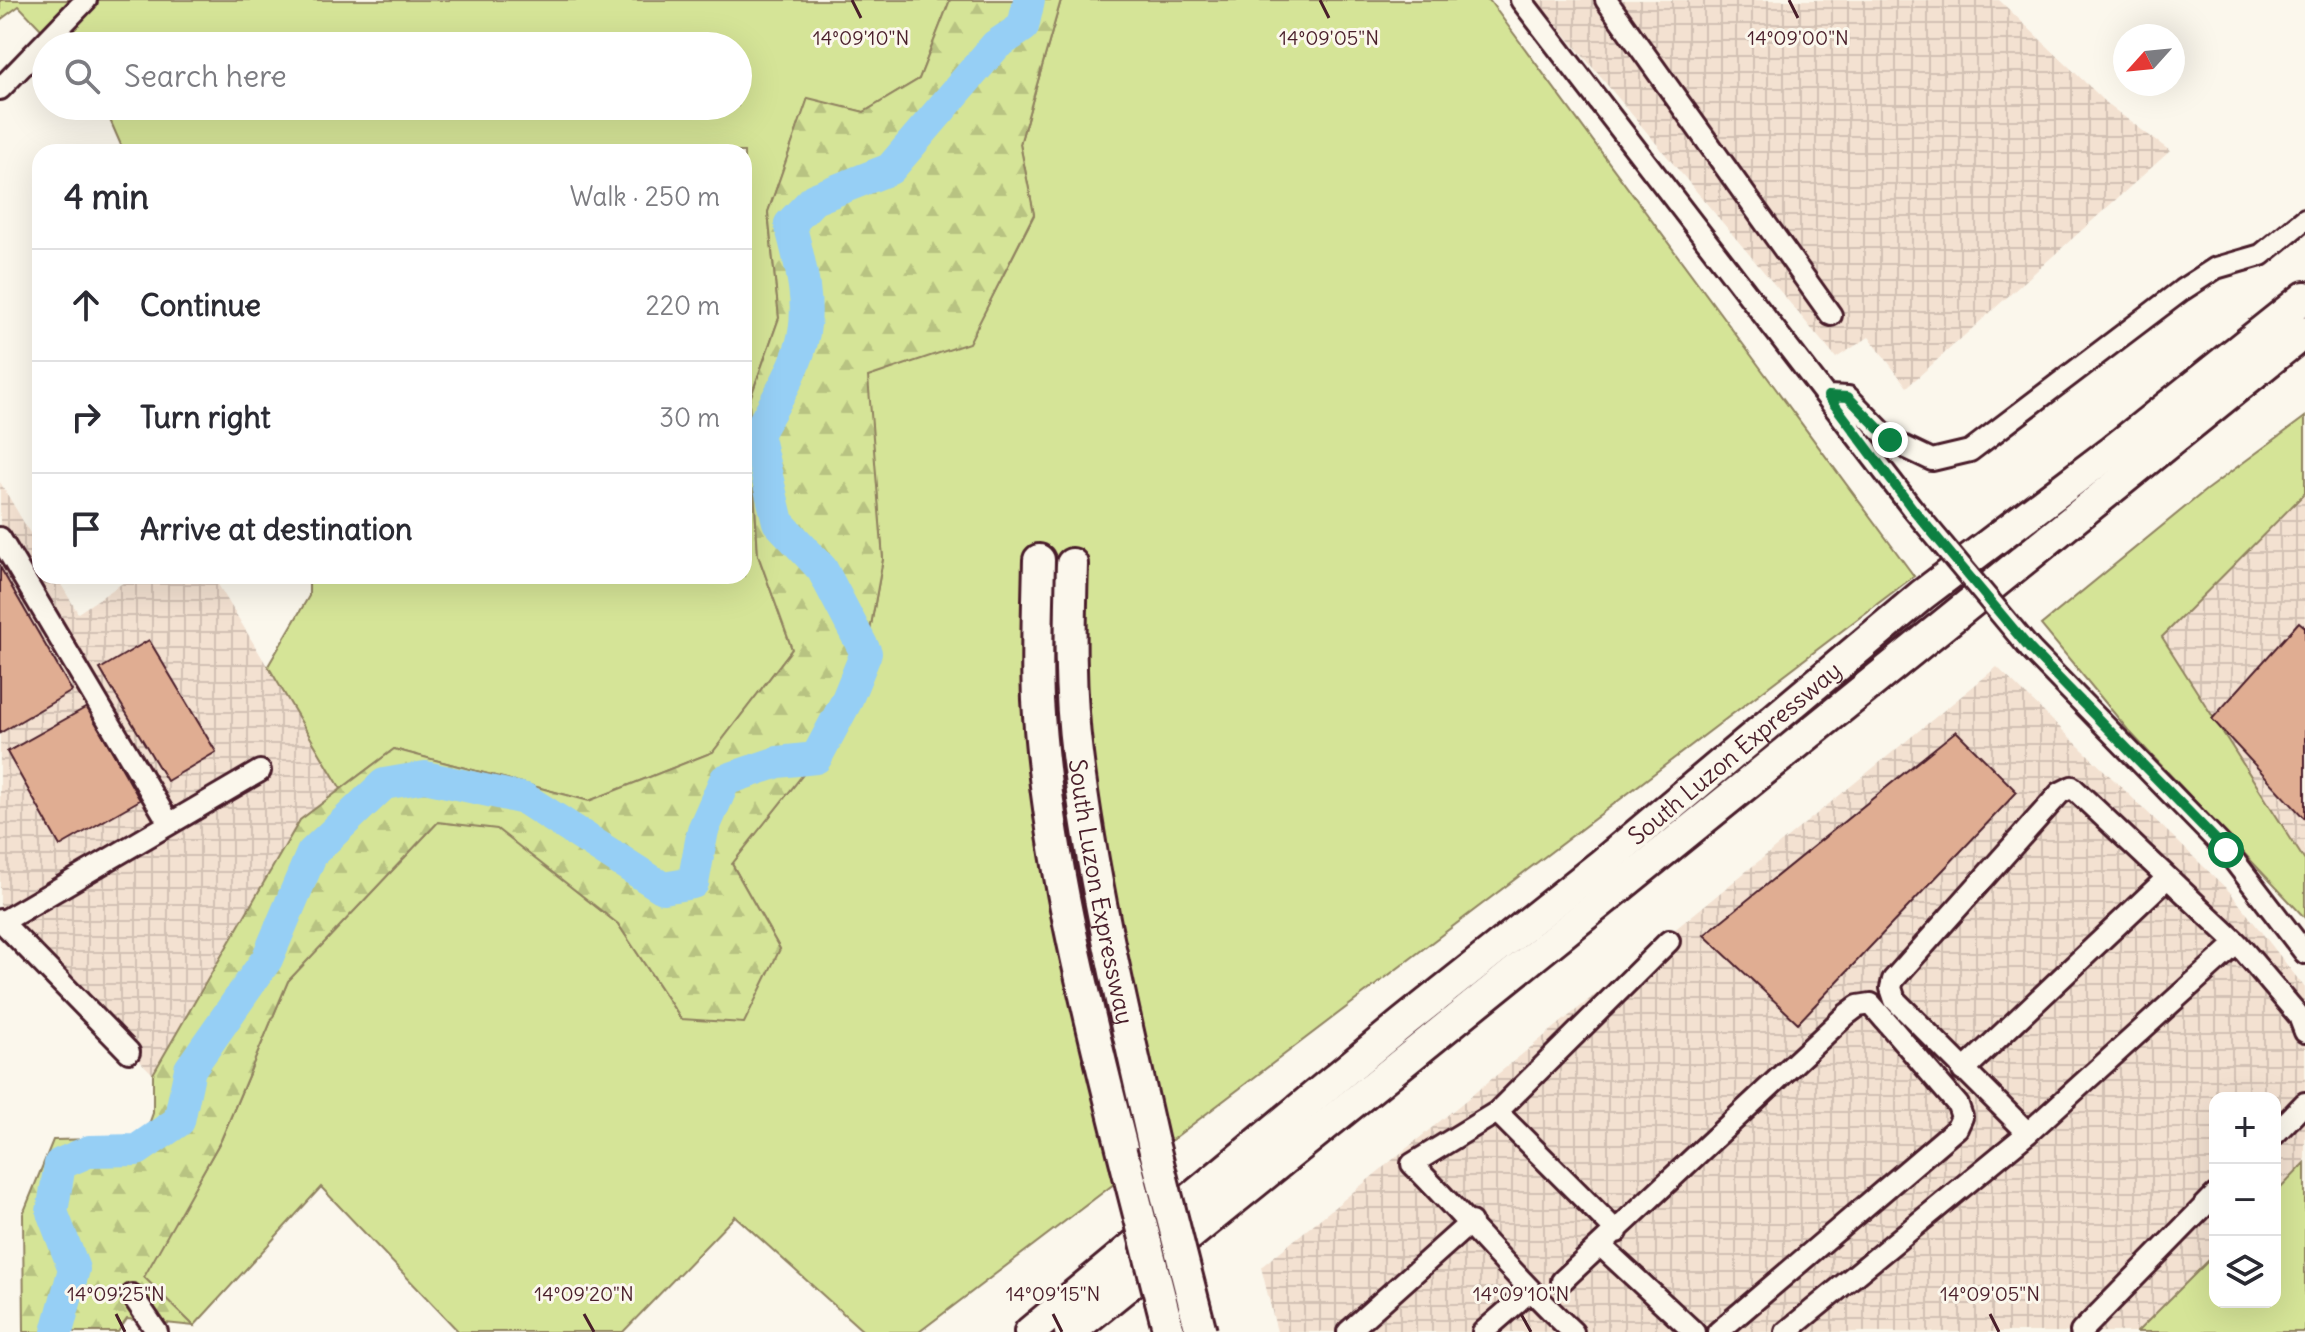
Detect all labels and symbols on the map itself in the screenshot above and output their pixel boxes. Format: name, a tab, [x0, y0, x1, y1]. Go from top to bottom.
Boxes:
north arrow	[2113, 24, 2185, 96]
text: 14°09'10"N	[813, 25, 909, 50]
text: 14°09'05"N	[1279, 25, 1379, 50]
text: 14°09'00"N	[1747, 25, 1849, 50]
route end	[1872, 422, 1908, 458]
street label: South Luzon Expressway	[1622, 655, 1847, 851]
street label: South Luzon Expressway	[1063, 757, 1141, 1027]
route start	[2208, 832, 2244, 868]
text: 14°09'25"N	[67, 1281, 165, 1306]
text: 14°09'20"N	[534, 1281, 634, 1306]
text: 14°09'15"N	[1006, 1281, 1100, 1306]
text: 14°09'10"N	[1473, 1281, 1569, 1306]
text: 14°09'05"N	[1940, 1281, 2040, 1306]

